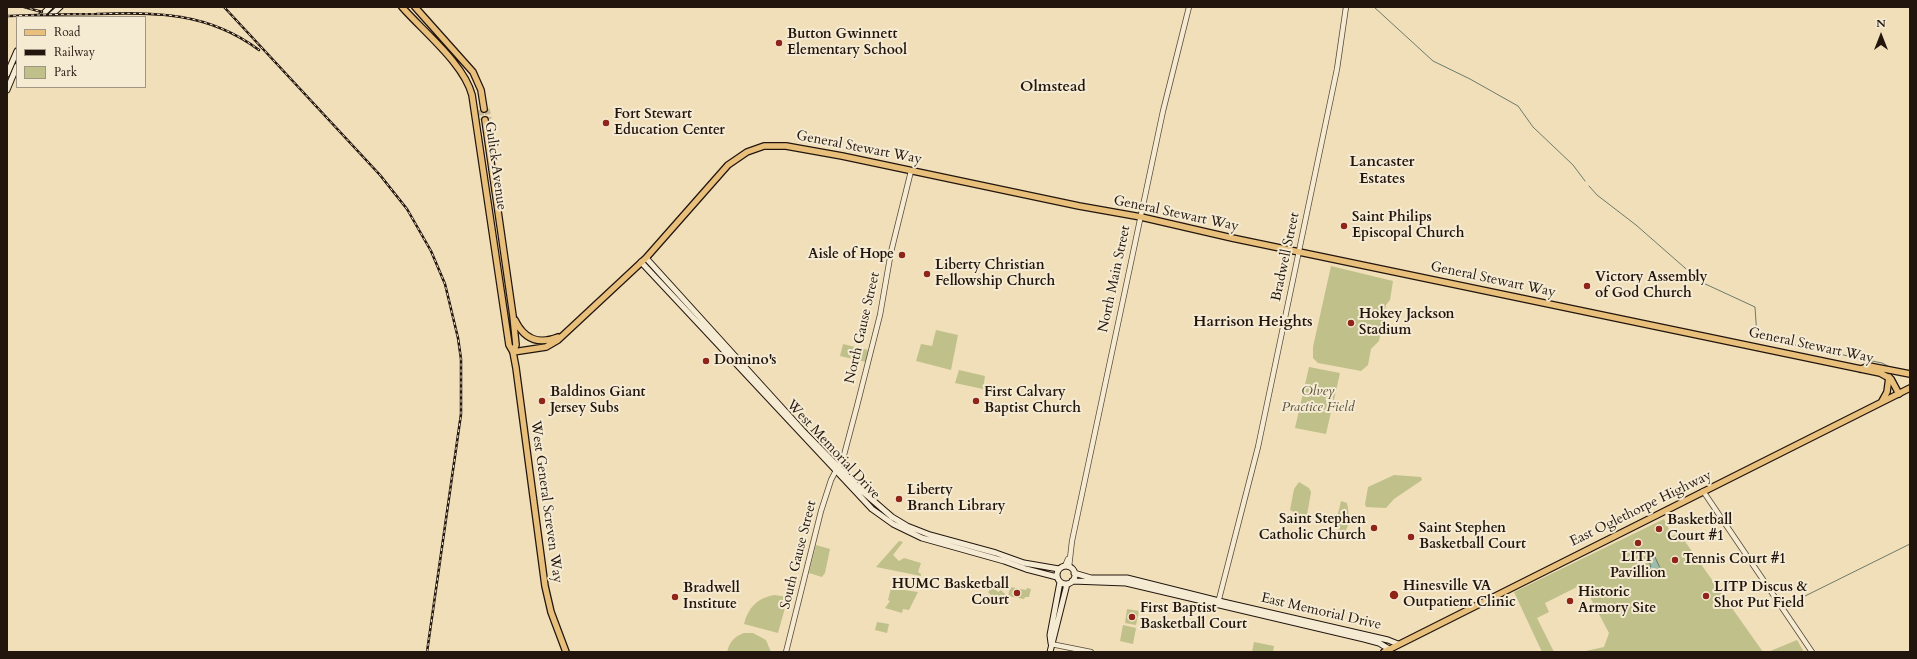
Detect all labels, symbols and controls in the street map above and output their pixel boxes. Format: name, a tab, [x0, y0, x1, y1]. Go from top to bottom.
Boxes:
legend	[16, 16, 146, 88]
north arrow	[1861, 16, 1901, 56]
text: N	[1876, 16, 1886, 31]
text: Road	[54, 24, 80, 40]
place label: Button Gwinnett Elementary School	[787, 27, 907, 60]
marker: Button Gwinnett Elementary School	[774, 38, 784, 48]
text: Railway	[54, 44, 95, 60]
text: Park	[54, 64, 77, 80]
district label: Olmstead	[1020, 79, 1086, 97]
place label: Fort Stewart Education Center	[614, 107, 725, 140]
marker: Fort Stewart Education Center	[601, 118, 611, 128]
street label: Gulick Avenue	[480, 121, 510, 211]
street label: General Stewart Way	[795, 128, 923, 168]
district label: Lancaster Estates	[1350, 154, 1414, 189]
street label: General Stewart Way	[1112, 193, 1240, 235]
place label: Saint Philips Episcopal Church	[1352, 210, 1464, 242]
street label: Bradwell Street	[1268, 211, 1304, 303]
marker: Saint Philips Episcopal Church	[1339, 221, 1349, 231]
street label: North Main Street	[1095, 224, 1135, 334]
place label: Aisle of Hope	[808, 247, 894, 263]
marker: Aisle of Hope	[897, 250, 907, 260]
place label: Liberty Christian Fellowship Church	[935, 258, 1055, 290]
street label: General Stewart Way	[1429, 259, 1557, 301]
marker: Liberty Christian Fellowship Church	[922, 269, 932, 279]
place label: Victory Assembly of God Church	[1595, 270, 1708, 302]
street label: North Gause Street	[842, 271, 884, 385]
marker: Victory Assembly of God Church	[1582, 281, 1592, 291]
place label: Hokey Jackson Stadium	[1359, 307, 1455, 340]
district label: Harrison Heights	[1193, 314, 1313, 332]
marker: Hokey Jackson Stadium	[1346, 318, 1356, 328]
street label: General Stewart Way	[1747, 325, 1875, 367]
place label: Domino's	[714, 353, 777, 369]
marker: Domino's	[701, 356, 711, 366]
park label: Olvey Practice Field	[1282, 384, 1354, 416]
place label: Baldinos Giant Jersey Subs	[550, 385, 646, 418]
place label: First Calvary Baptist Church	[984, 385, 1081, 418]
marker: Baldinos Giant Jersey Subs	[537, 396, 547, 406]
marker: First Calvary Baptist Church	[971, 396, 981, 406]
street label: West Memorial Drive	[783, 397, 883, 503]
street label: West General Screven Way	[526, 420, 566, 584]
street label: East Oglethorpe Highway	[1567, 467, 1715, 551]
place label: Liberty Branch Library	[907, 483, 1005, 516]
marker: Liberty Branch Library	[894, 494, 904, 504]
street label: South Gause Street	[777, 499, 821, 611]
place label: Saint Stephen Catholic Church	[1259, 512, 1366, 544]
place label: Basketball Court #1	[1667, 513, 1732, 546]
place label: Saint Stephen Basketball Court	[1419, 521, 1526, 554]
marker: Saint Stephen Catholic Church	[1369, 523, 1379, 533]
marker: Basketball Court #1	[1654, 524, 1664, 534]
marker: Saint Stephen Basketball Court	[1406, 532, 1416, 542]
marker: LITP Pavillion	[1633, 538, 1643, 548]
place label: LITP Pavillion	[1610, 550, 1666, 582]
place label: Tennis Court #1	[1683, 552, 1786, 568]
marker: Tennis Court #1	[1670, 555, 1680, 565]
place label: HUMC Basketball Court	[892, 577, 1009, 610]
place label: Hinesville VA Outpatient Clinic	[1403, 579, 1516, 612]
place label: LITP Discus & Shot Put Field	[1714, 580, 1808, 612]
place label: Bradwell Institute	[683, 581, 740, 614]
place label: Historic Armory Site	[1578, 585, 1656, 618]
marker: HUMC Basketball Court	[1012, 588, 1022, 598]
marker: Hinesville VA Outpatient Clinic	[1388, 589, 1400, 601]
street label: East Memorial Drive	[1259, 590, 1383, 634]
marker: LITP Discus & Shot Put Field	[1701, 591, 1711, 601]
marker: Bradwell Institute	[670, 592, 680, 602]
marker: Historic Armory Site	[1565, 596, 1575, 606]
place label: First Baptist Basketball Court	[1140, 601, 1247, 634]
marker: First Baptist Basketball Court	[1127, 612, 1137, 622]

